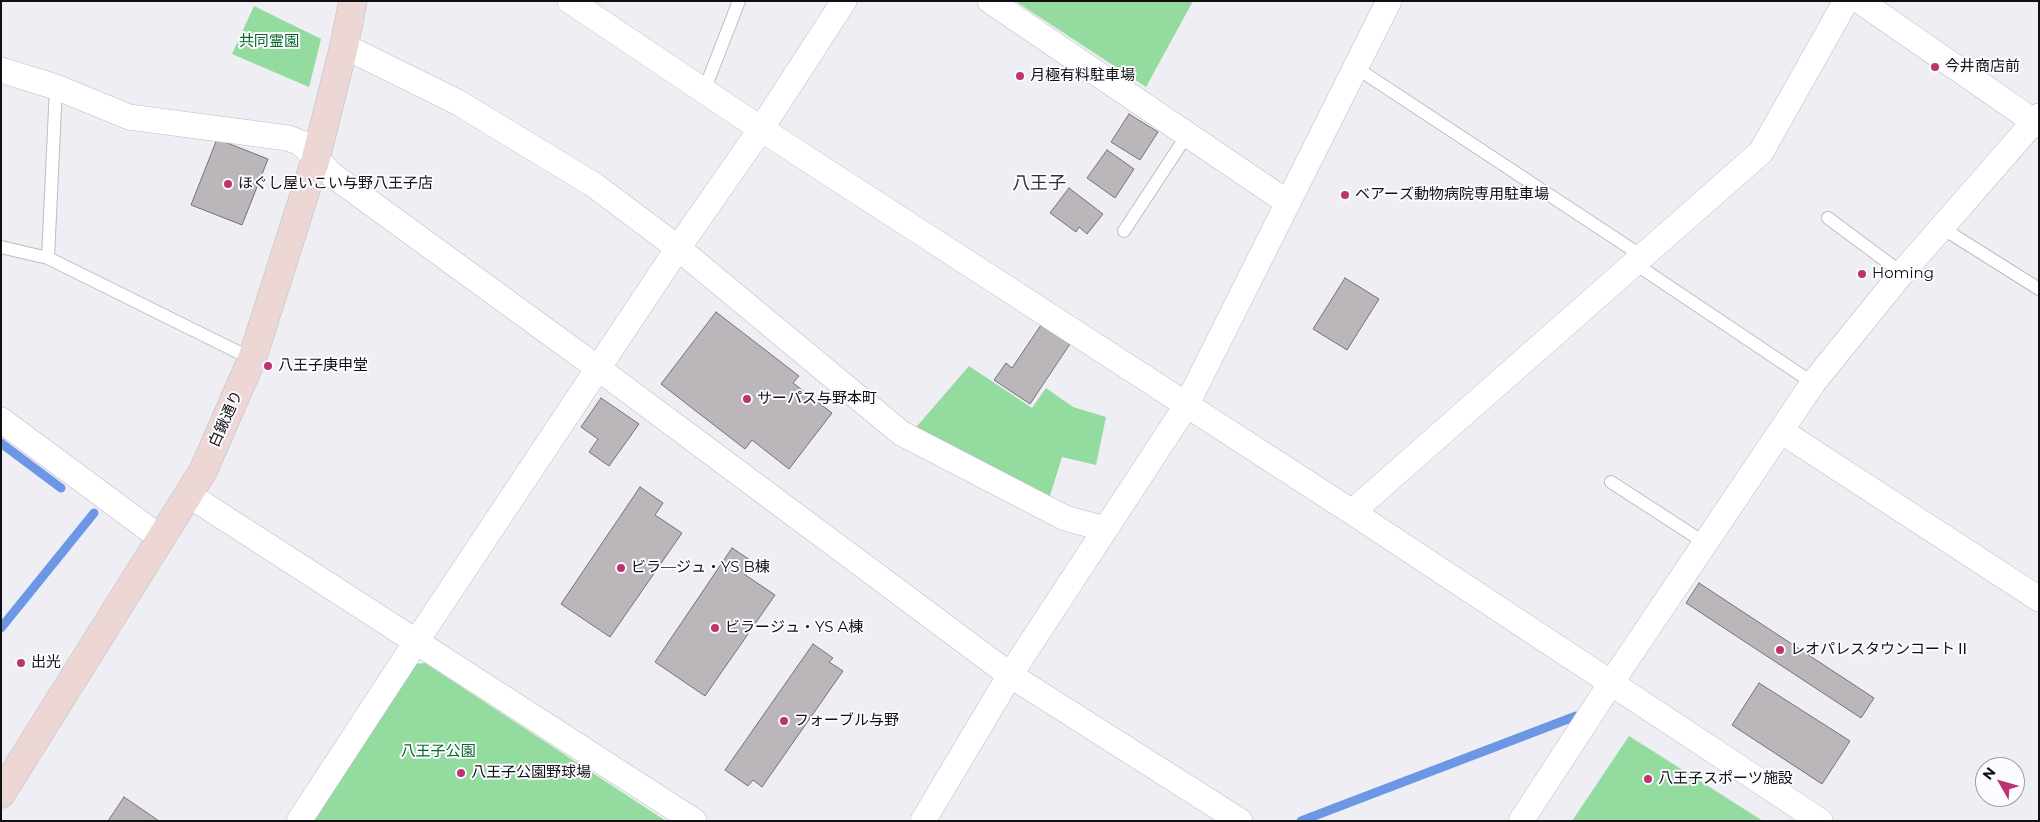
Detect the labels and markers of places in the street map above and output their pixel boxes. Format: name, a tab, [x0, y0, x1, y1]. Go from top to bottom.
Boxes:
place label: 今井商店前	[1945, 58, 2020, 76]
marker: 今井商店前	[1929, 61, 1941, 73]
place label: 月極有料駐車場	[1030, 67, 1135, 85]
marker: 月極有料駐車場	[1014, 70, 1026, 82]
place label: ほぐし屋いこい与野八王子店	[238, 175, 433, 193]
marker: ほぐし屋いこい与野八王子店	[222, 178, 234, 190]
place label: ベアーズ動物病院専用駐車場	[1355, 186, 1549, 204]
marker: ベアーズ動物病院専用駐車場	[1339, 189, 1351, 201]
place label: Homing	[1872, 265, 1934, 283]
marker: Homing	[1856, 268, 1868, 280]
place label: 八王子庚申堂	[278, 357, 368, 375]
marker: 八王子庚申堂	[262, 360, 274, 372]
place label: サーパス与野本町	[757, 390, 877, 408]
marker: サーパス与野本町	[741, 393, 753, 405]
place label: ビラ―ジュ・YS B棟	[631, 559, 770, 577]
marker: ビラ―ジュ・YS B棟	[615, 562, 627, 574]
place label: ビラージュ・YS A棟	[725, 619, 863, 637]
marker: ビラージュ・YS A棟	[709, 622, 721, 634]
place label: レオパレスタウンコートⅡ	[1790, 641, 1970, 659]
marker: レオパレスタウンコートⅡ	[1774, 644, 1786, 656]
place label: 出光	[31, 654, 61, 672]
marker: 出光	[15, 657, 27, 669]
place label: フォーブル与野	[794, 712, 899, 730]
marker: フォーブル与野	[778, 715, 790, 727]
place label: 八王子公園野球場	[471, 764, 591, 782]
marker: 八王子公園野球場	[455, 767, 467, 779]
place label: 八王子スポーツ施設	[1658, 770, 1793, 788]
marker: 八王子スポーツ施設	[1642, 773, 1654, 785]

